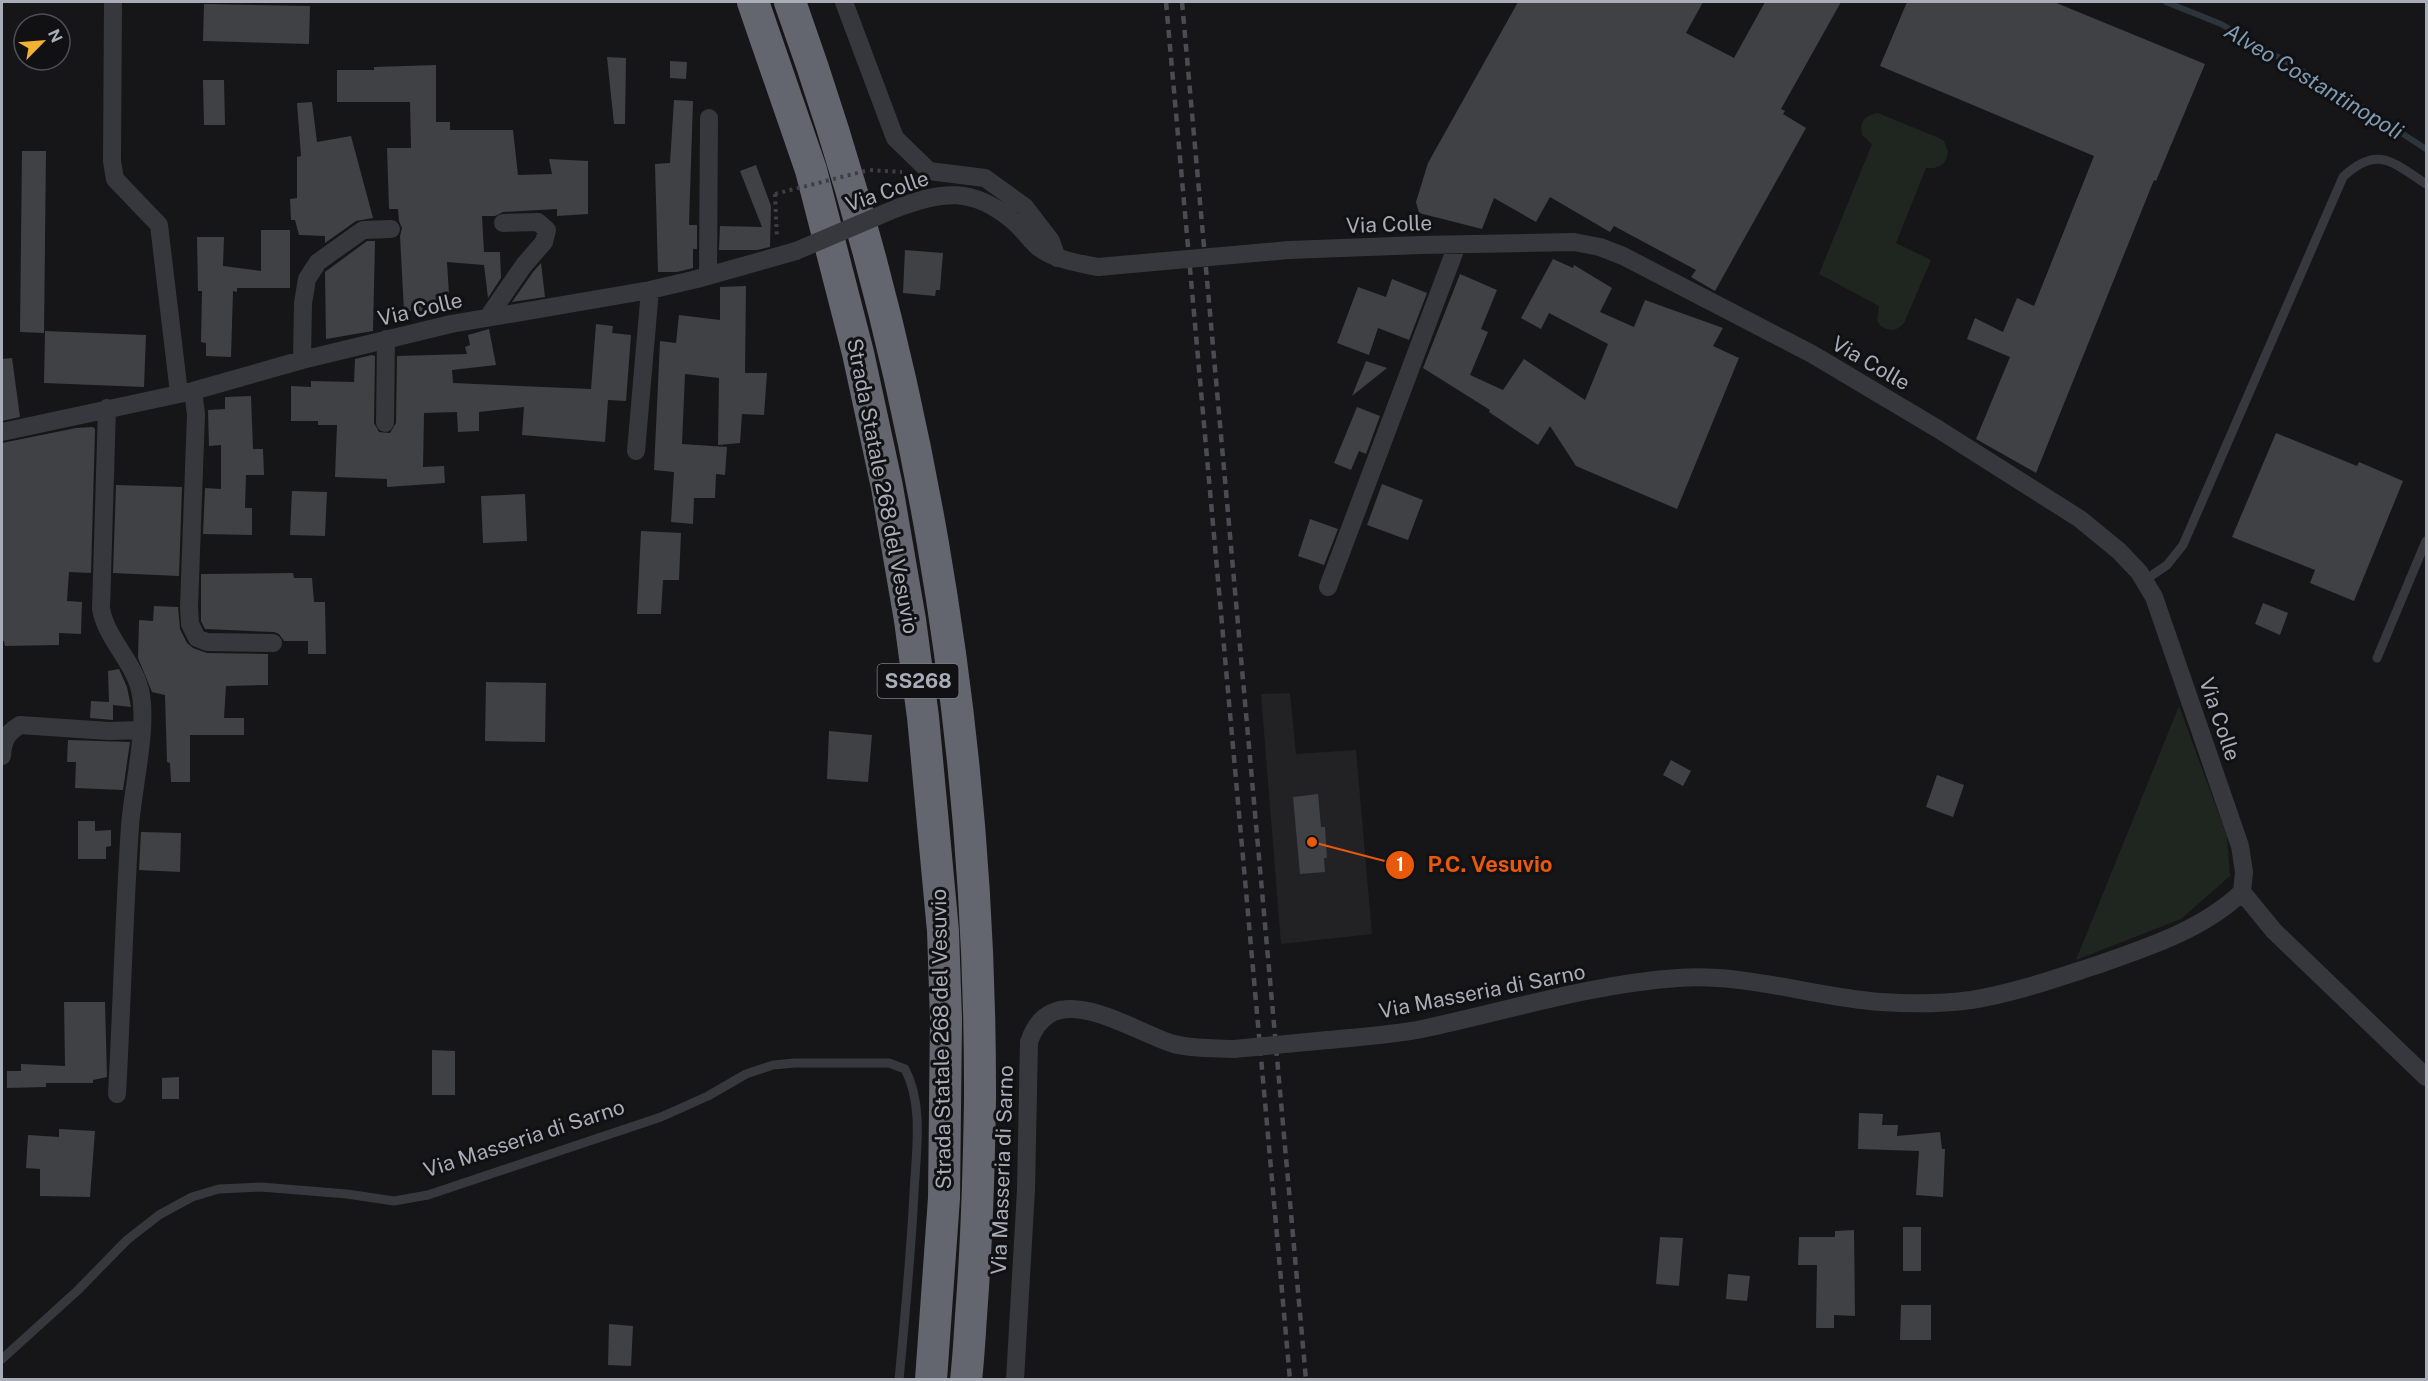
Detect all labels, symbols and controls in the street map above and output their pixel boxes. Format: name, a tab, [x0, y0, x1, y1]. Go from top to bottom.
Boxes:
north arrow	[12, 12, 72, 72]
water label: Alveo Costantinopoli	[2220, 17, 2408, 145]
text: N	[44, 26, 66, 46]
street label: Via Colle	[842, 165, 932, 217]
street label: Via Colle	[1346, 210, 1432, 238]
street label: Via Colle	[375, 287, 465, 331]
street label: Via Colle	[1827, 331, 1915, 395]
street label: Strada Statale 268 del Vesuvio	[842, 336, 924, 636]
road number: SS268	[878, 664, 958, 698]
street label: Via Colle	[2194, 674, 2246, 764]
callout: P.C. Vesuvio	[1385, 845, 1565, 885]
text: P.C. Vesuvio	[1428, 851, 1552, 877]
text: 1	[1396, 854, 1404, 875]
street label: Strada Statale 268 del Vesuvio	[926, 889, 956, 1189]
street label: Via Masseria di Sarno	[1377, 959, 1587, 1023]
street label: Via Masseria di Sarno	[986, 1065, 1018, 1275]
street label: Via Masseria di Sarno	[420, 1094, 628, 1182]

